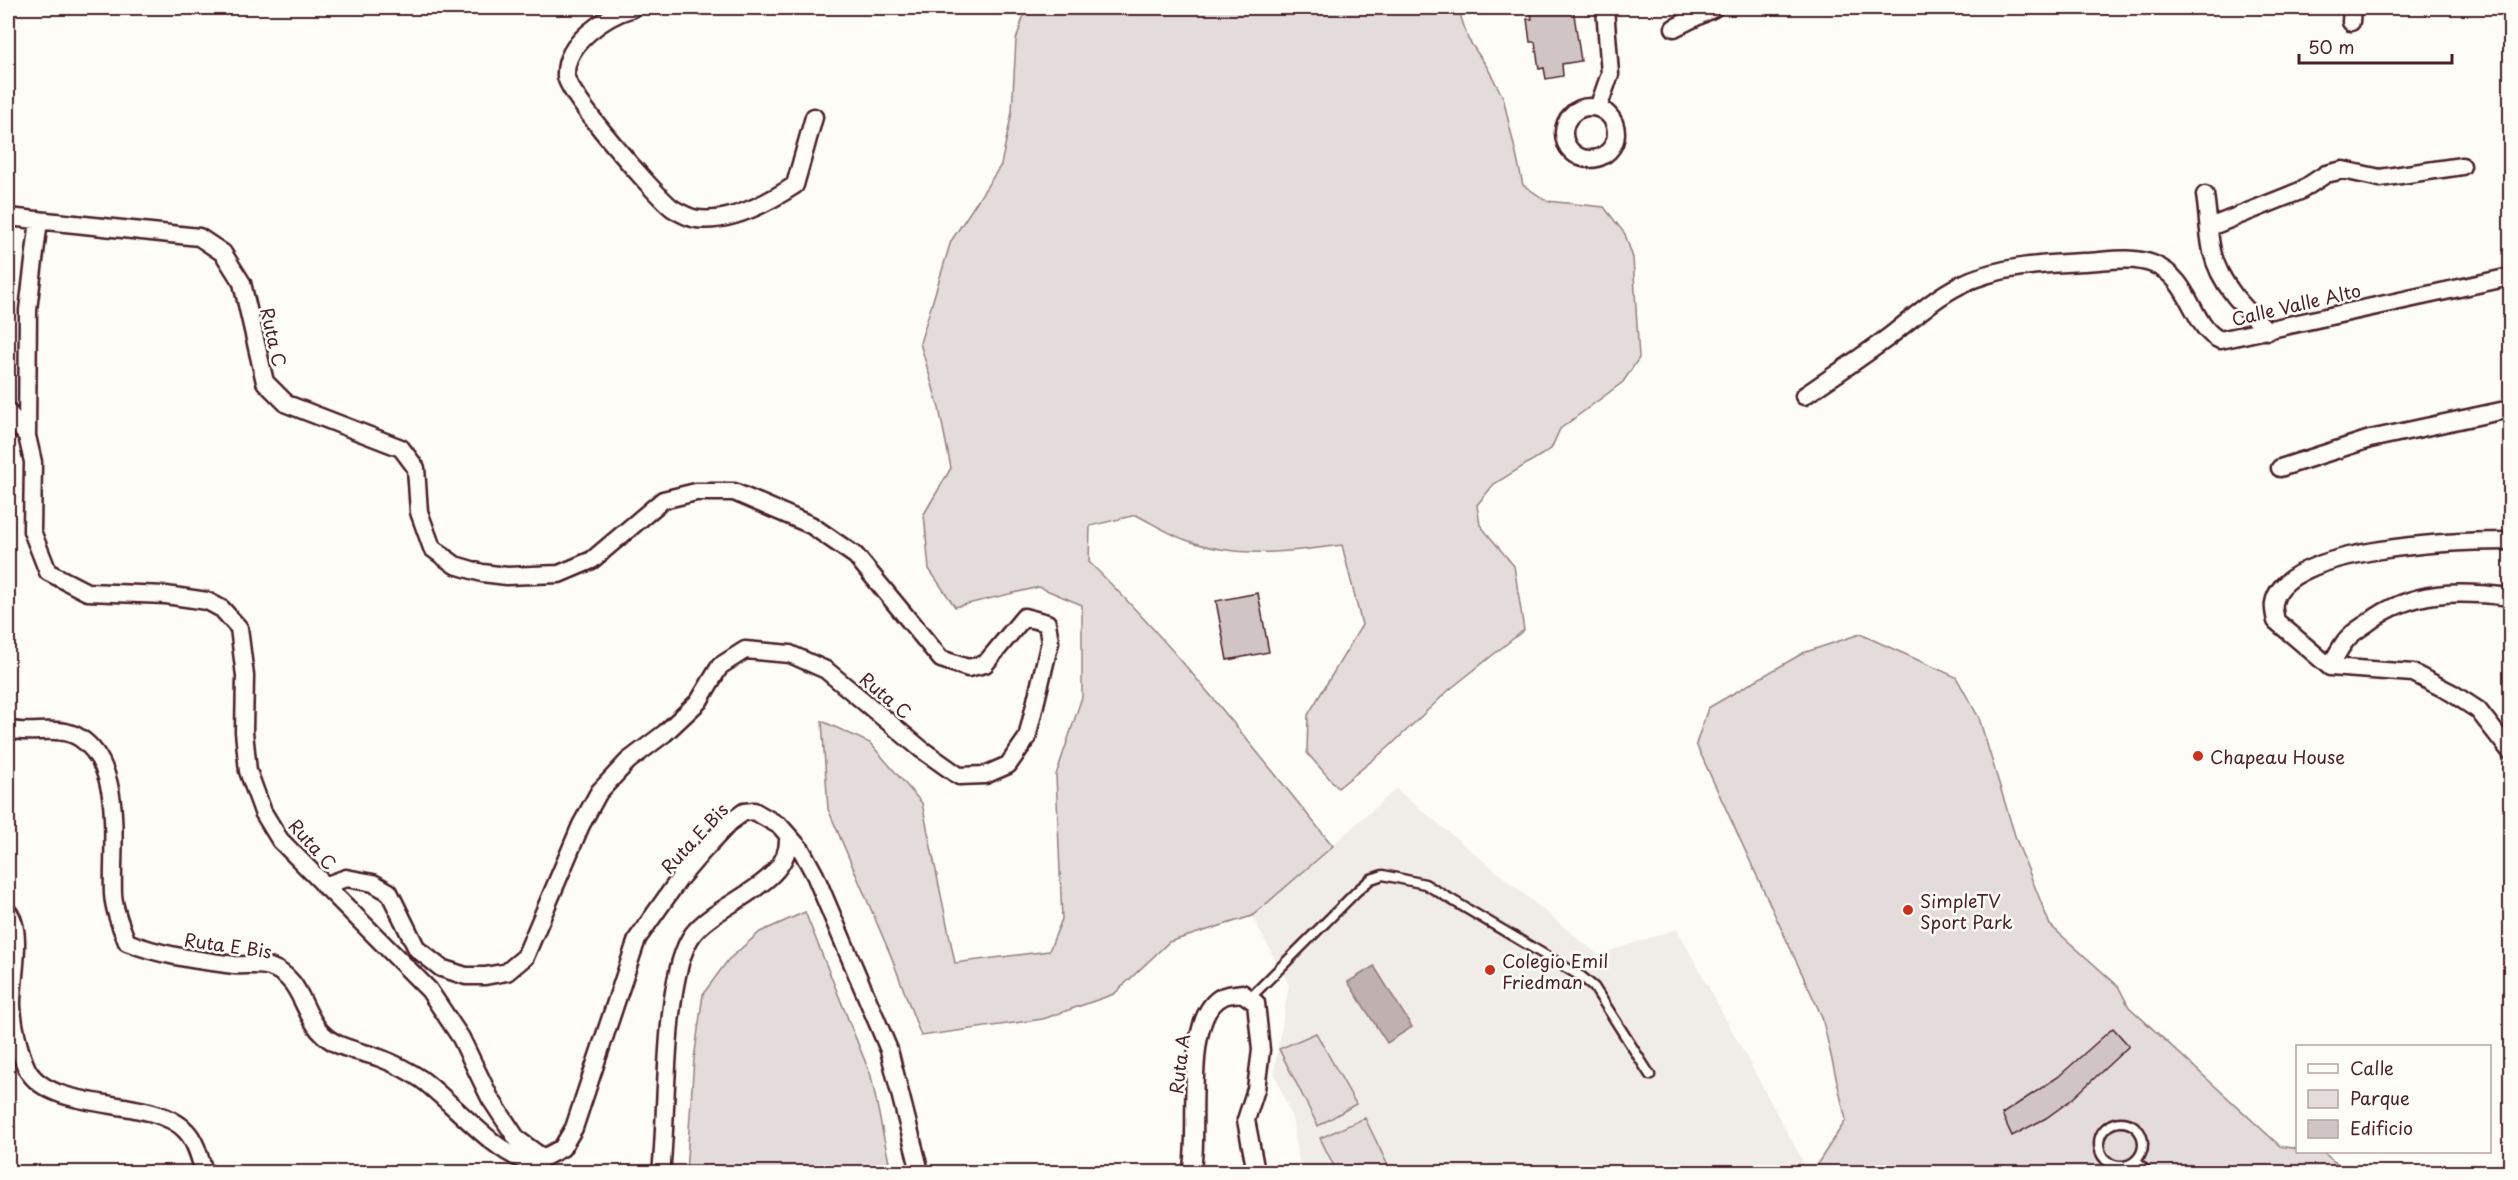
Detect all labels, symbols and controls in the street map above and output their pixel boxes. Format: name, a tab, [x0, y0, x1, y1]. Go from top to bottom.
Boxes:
scale bar	[2299, 27, 2452, 65]
text: 50 m	[2308, 33, 2355, 60]
street label: Calle Valle Alto	[2229, 276, 2363, 332]
street label: Ruta C	[254, 305, 294, 369]
street label: Ruta C	[854, 665, 918, 725]
place label: Chapeau House	[2210, 743, 2345, 770]
marker: Chapeau House	[2191, 749, 2205, 763]
street label: Ruta E Bis	[654, 797, 734, 879]
street label: Ruta C	[283, 813, 343, 875]
place label: SimpleTV Sport Park	[1920, 887, 2013, 935]
marker: SimpleTV Sport Park	[1901, 903, 1915, 917]
street label: Ruta E Bis	[182, 925, 274, 965]
place label: Colegio Emil Friedman	[1502, 947, 1608, 995]
marker: Colegio Emil Friedman	[1483, 963, 1497, 977]
street label: Ruta A	[1162, 1032, 1196, 1095]
legend	[2296, 1045, 2491, 1153]
text: Calle	[2350, 1054, 2394, 1081]
text: Parque	[2350, 1084, 2410, 1111]
text: Edificio	[2350, 1114, 2413, 1141]

